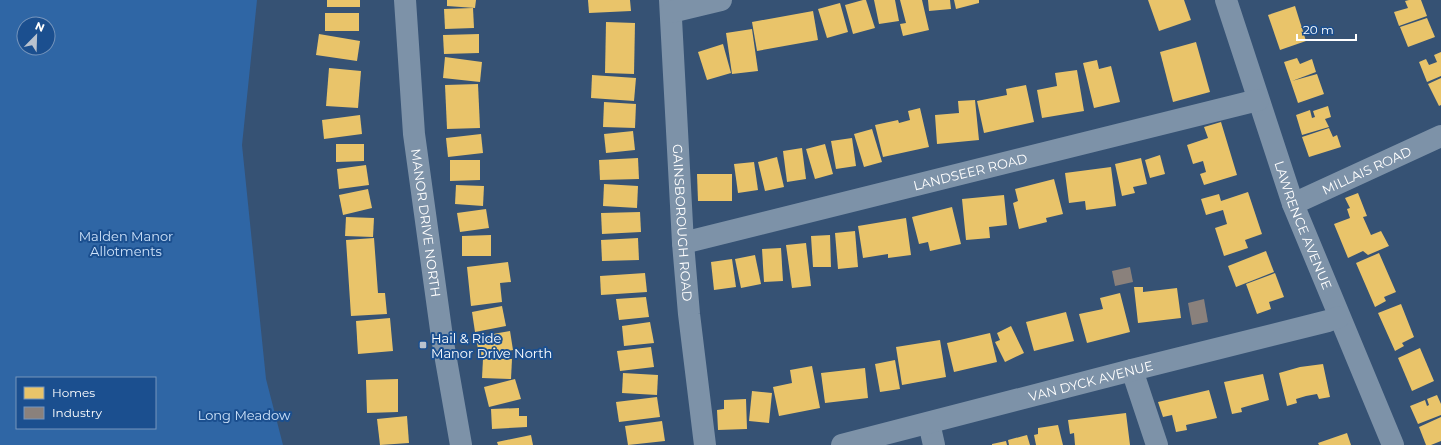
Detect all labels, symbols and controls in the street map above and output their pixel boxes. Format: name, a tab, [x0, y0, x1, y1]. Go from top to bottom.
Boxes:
north arrow	[16, 16, 56, 56]
scale bar	[1297, 16, 1356, 42]
text: N	[33, 19, 47, 35]
text: 20 m	[1303, 22, 1334, 37]
street label: MILLAIS ROAD	[1319, 143, 1414, 198]
street label: GAINSBOROUGH ROAD	[670, 144, 696, 302]
street label: MANOR DRIVE NORTH	[408, 148, 444, 298]
street label: LANDSEER ROAD	[912, 150, 1029, 193]
street label: LAWRENCE AVENUE	[1271, 159, 1336, 292]
park label: Malden Manor Allotments	[79, 228, 173, 259]
place label: Hail & Ride Manor Drive North	[431, 330, 552, 361]
marker: Hail & Ride Manor Drive North	[418, 340, 428, 350]
street label: VAN DYCK AVENUE	[1027, 357, 1155, 404]
legend	[16, 377, 156, 429]
text: Homes	[52, 385, 95, 400]
text: Industry	[52, 405, 102, 420]
park label: Long Meadow	[198, 407, 291, 423]

